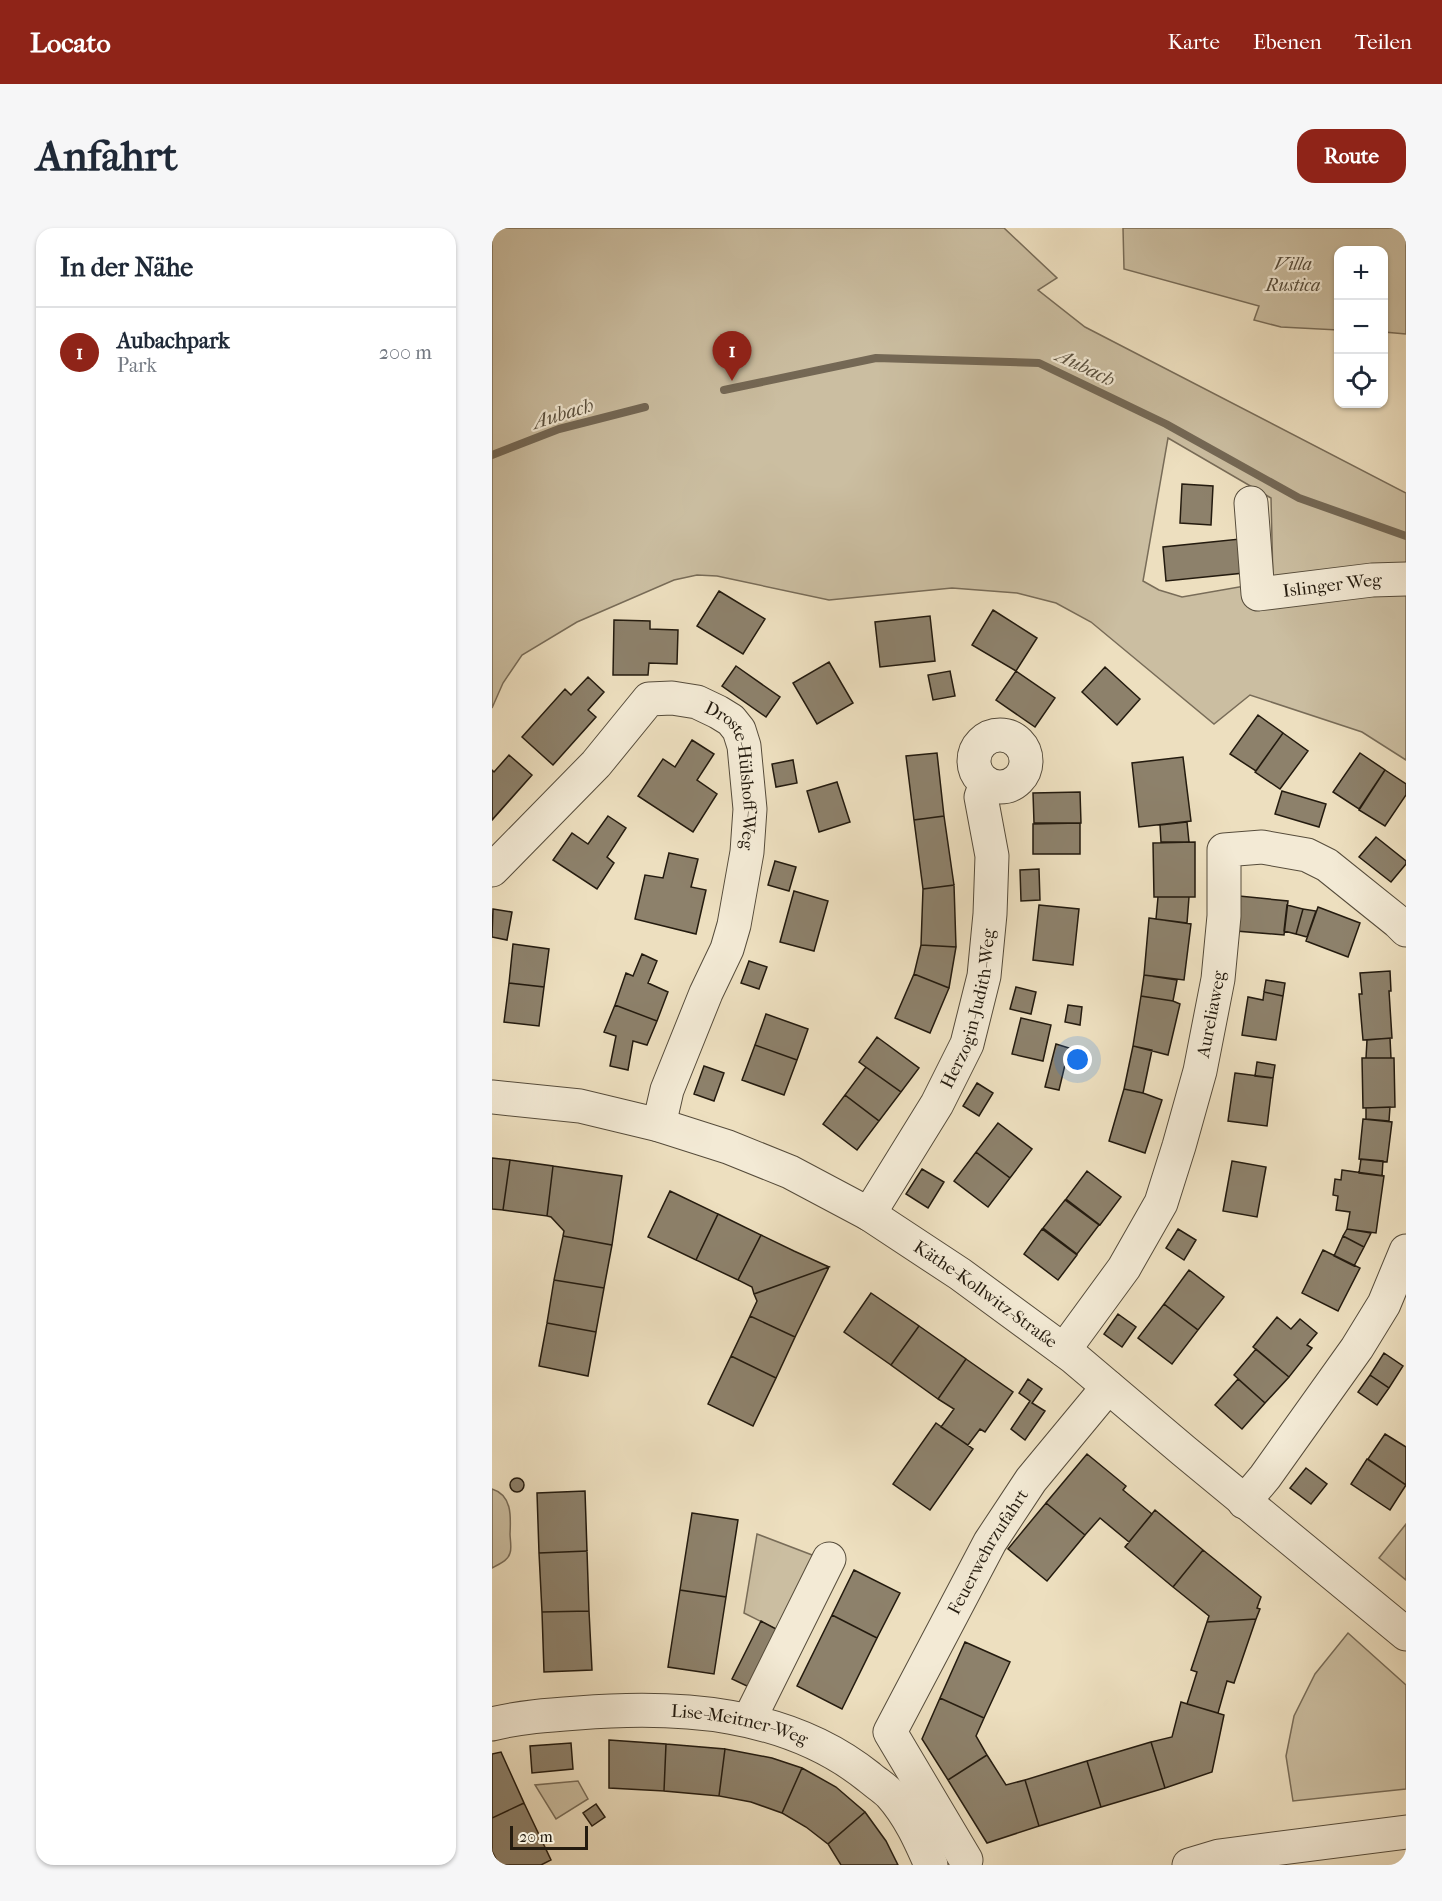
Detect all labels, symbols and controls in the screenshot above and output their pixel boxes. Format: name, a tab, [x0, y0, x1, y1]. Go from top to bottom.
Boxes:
text: Locato	[30, 26, 111, 59]
text: Karte	[1168, 30, 1220, 54]
text: Ebenen	[1253, 30, 1322, 54]
text: Teilen	[1355, 30, 1412, 54]
button: Route	[1297, 129, 1406, 183]
text: Anfahrt	[36, 132, 178, 181]
map controls	[1334, 246, 1388, 408]
button: +	[1334, 246, 1388, 300]
text: In der Nähe	[60, 252, 193, 283]
park label: Villa Rustica	[1264, 254, 1321, 296]
button: −	[1334, 300, 1388, 354]
text: Aubachpark	[117, 328, 230, 354]
pin: 1	[712, 332, 752, 381]
text: 1	[76, 341, 83, 364]
text: 200 m	[379, 341, 432, 364]
water label: Aubach	[1050, 342, 1119, 391]
text: Park	[117, 354, 157, 377]
button: locate	[1334, 354, 1388, 408]
water label: Aubach	[527, 393, 596, 434]
street label: Islinger Weg	[1282, 570, 1382, 602]
street label: Droste-Hülshoff-Weg	[701, 697, 761, 851]
street label: Herzogin-Judith-Weg	[936, 928, 1000, 1092]
street label: Aureliaweg	[1193, 970, 1230, 1060]
your location	[1063, 1045, 1092, 1074]
street label: Käthe-Kollwitz-Straße	[910, 1236, 1061, 1353]
street label: Feuerwehrzufahrt	[944, 1485, 1033, 1618]
street label: Lise-Meitner-Weg	[671, 1701, 811, 1750]
scale bar	[510, 1823, 588, 1850]
text: 20 m	[519, 1827, 553, 1846]

